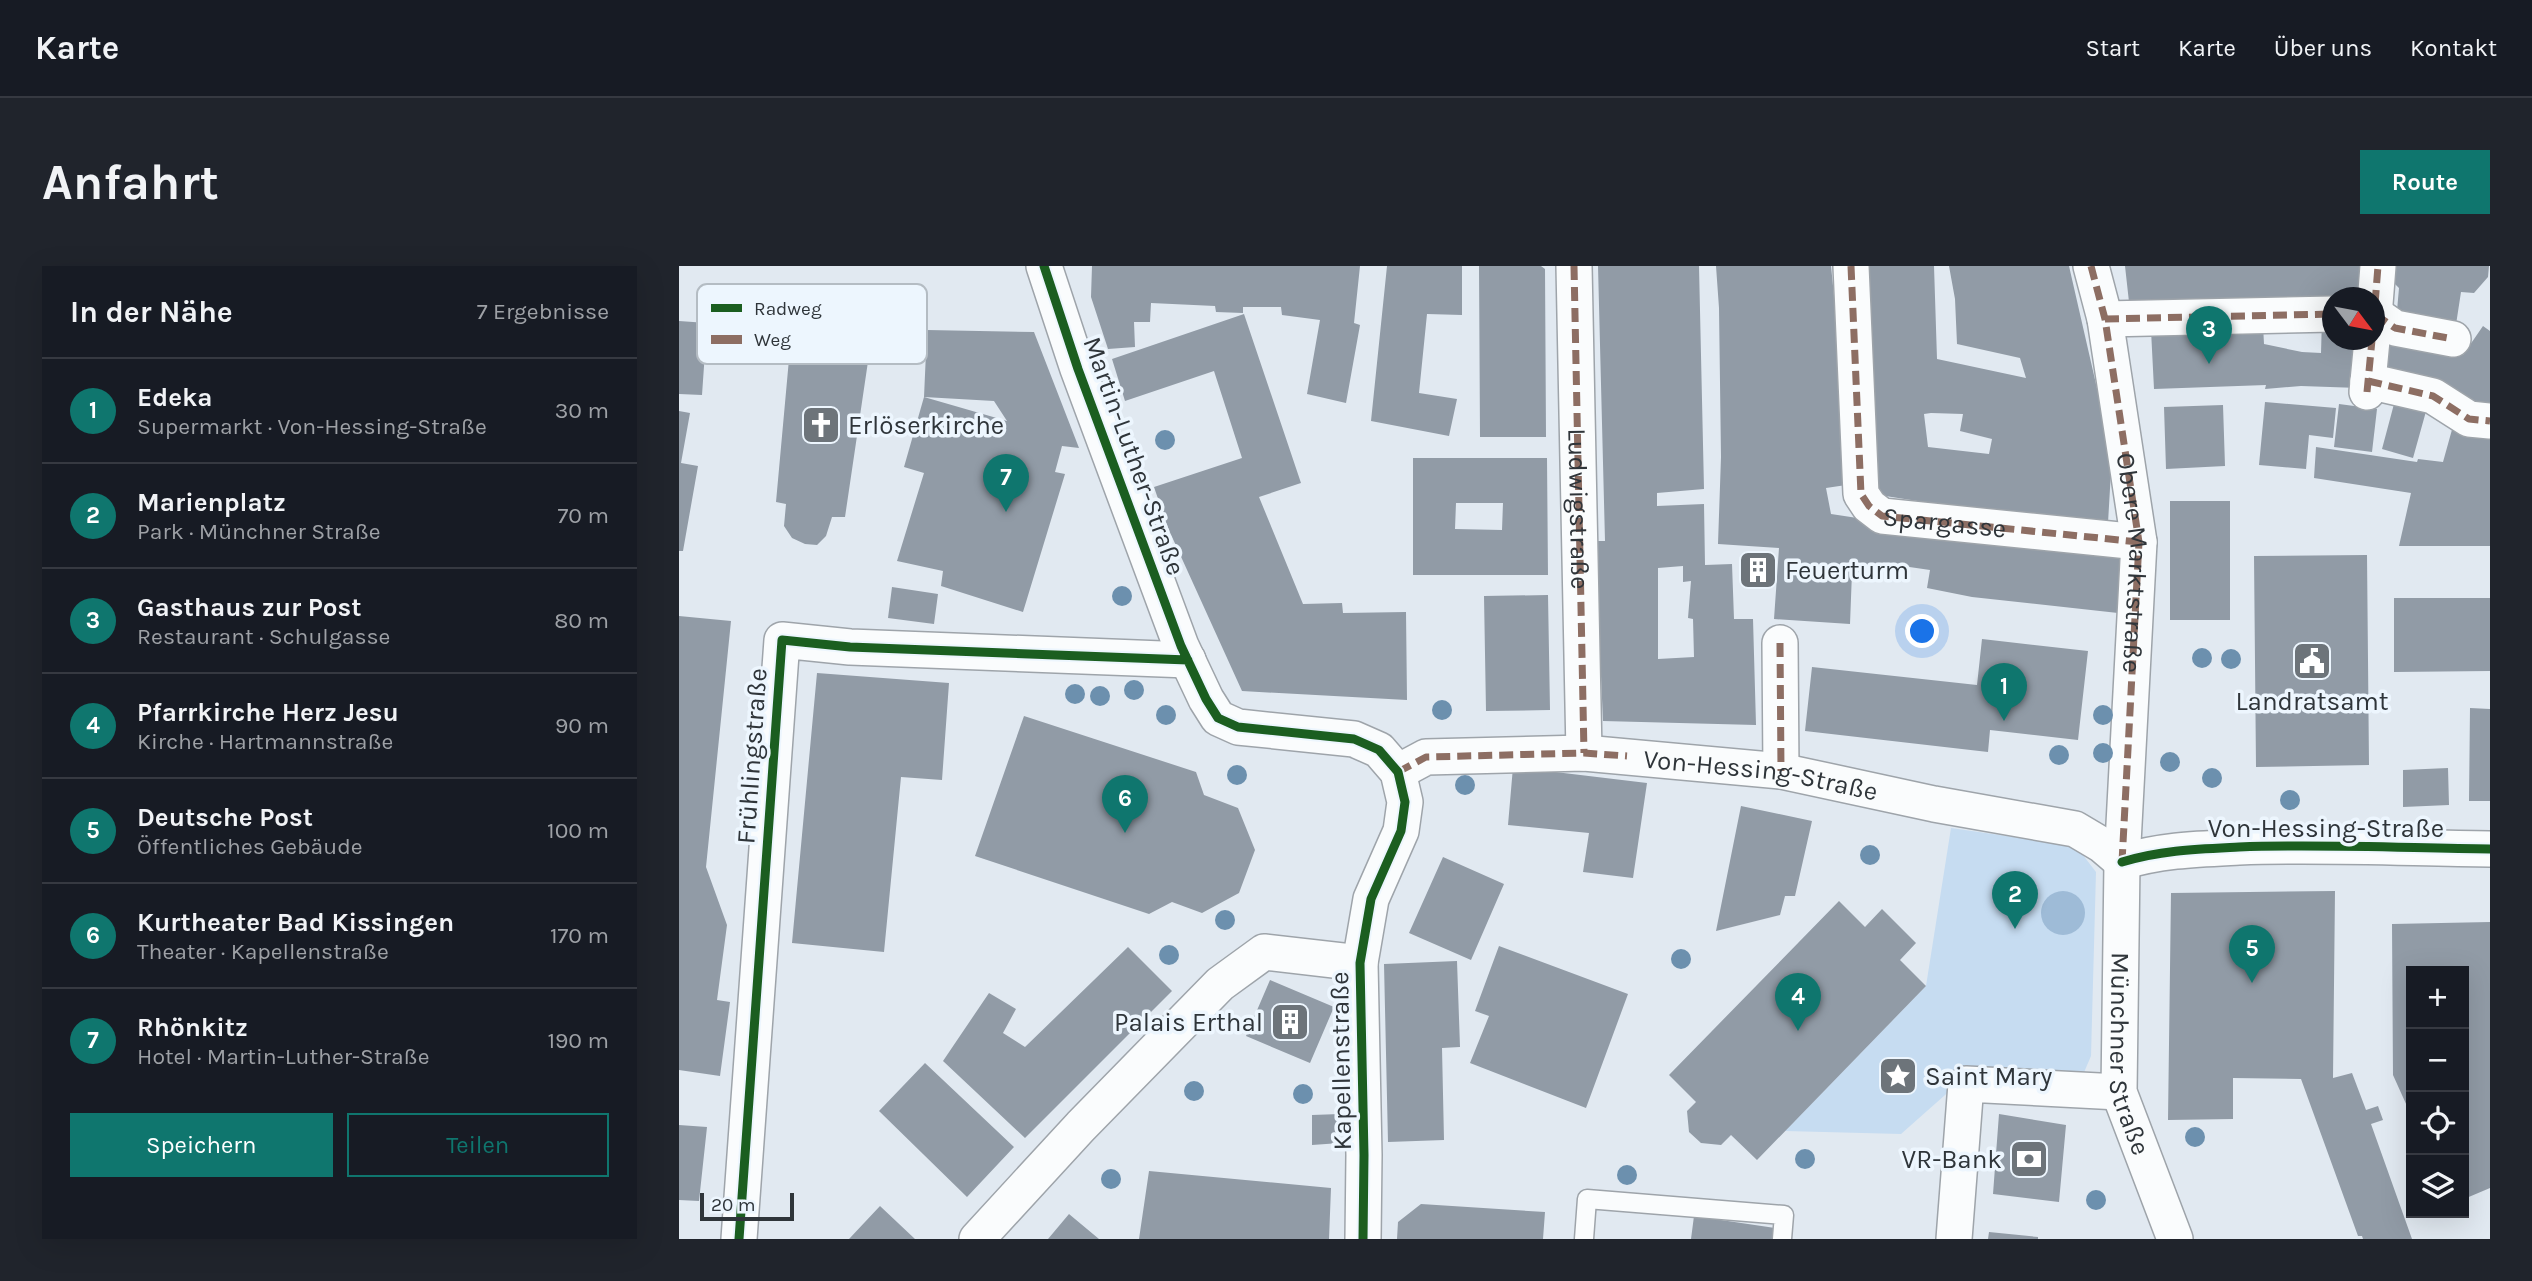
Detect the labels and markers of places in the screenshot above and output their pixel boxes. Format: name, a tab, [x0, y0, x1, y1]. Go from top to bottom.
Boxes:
pin: 3	[2186, 306, 2232, 364]
church icon: Erlöserkirche	[800, 404, 842, 446]
place label: Erlöserkirche	[848, 410, 1004, 441]
pin: 7	[983, 454, 1029, 512]
building icon: Feuerturm	[1737, 549, 1779, 591]
place label: Feuerturm	[1785, 555, 1909, 586]
public building icon: Landratsamt	[2291, 640, 2333, 682]
pin: 1	[1981, 663, 2027, 721]
place label: Landratsamt	[2235, 686, 2389, 717]
pin: 6	[1102, 775, 1148, 833]
pin: 2	[1992, 871, 2038, 929]
pin: 5	[2229, 925, 2275, 983]
pin: 4	[1775, 973, 1821, 1031]
building icon: Palais Erthal	[1269, 1001, 1311, 1043]
place label: Palais Erthal	[1114, 1007, 1263, 1038]
place icon: Saint Mary	[1877, 1055, 1919, 1097]
place label: Saint Mary	[1925, 1061, 2052, 1092]
bank icon: VR-Bank	[2008, 1138, 2050, 1180]
place label: VR-Bank	[1902, 1144, 2002, 1175]

